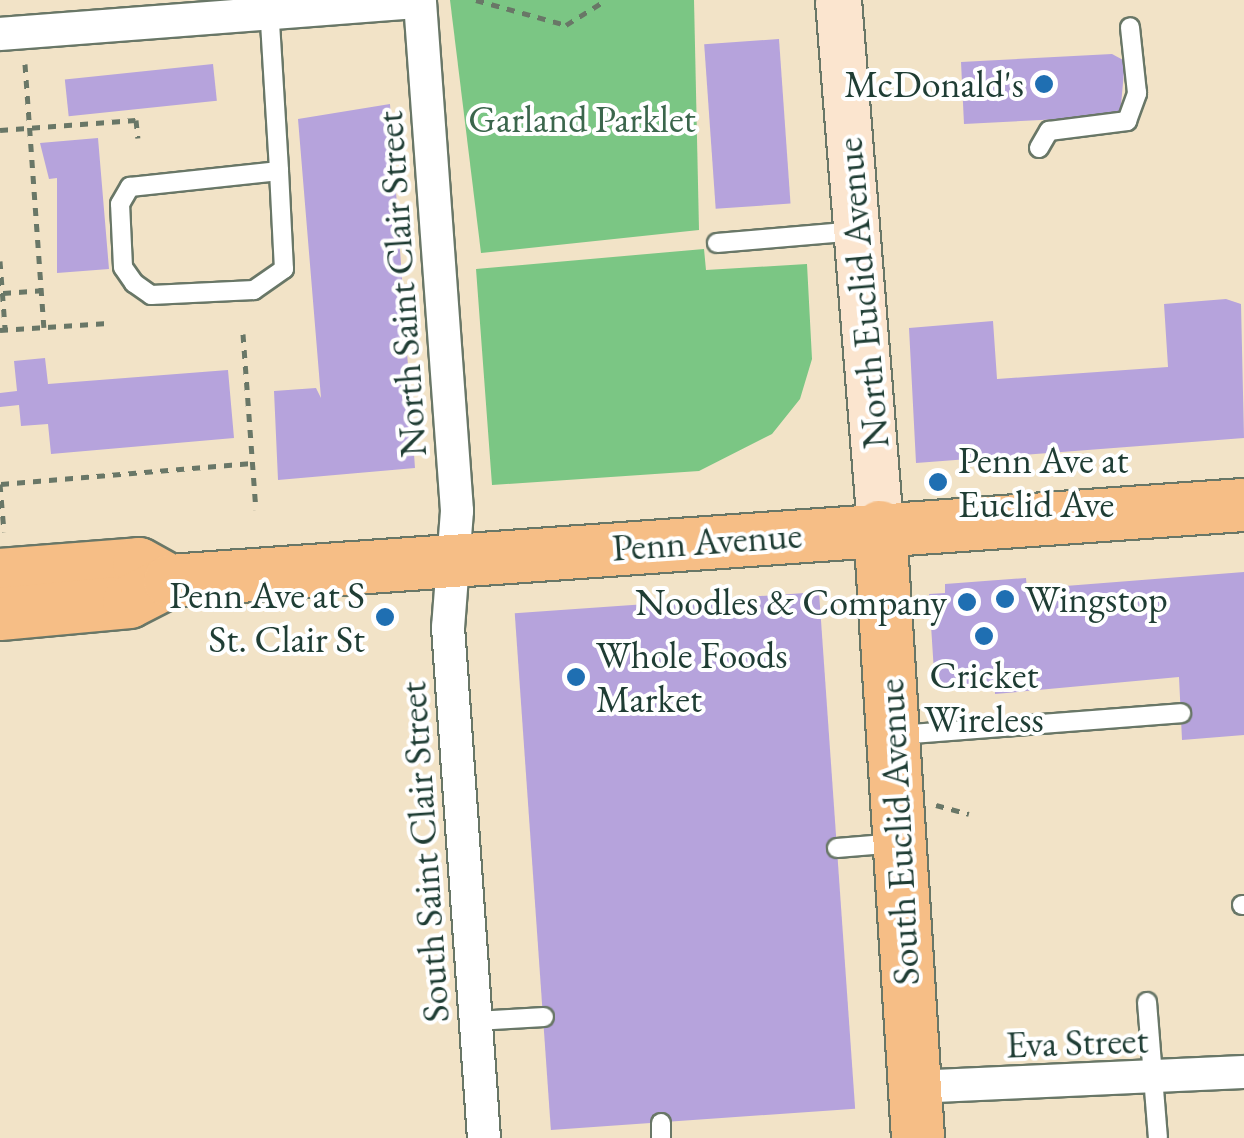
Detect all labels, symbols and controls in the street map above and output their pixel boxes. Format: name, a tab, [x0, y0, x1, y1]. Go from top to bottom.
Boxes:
place label: McDonald's	[844, 61, 1024, 107]
marker: McDonald's	[1033, 73, 1055, 95]
park label: Garland Parklet	[468, 96, 696, 142]
street label: North Saint Clair Street	[366, 109, 436, 459]
street label: North Euclid Avenue	[826, 136, 898, 450]
place label: Penn Ave at Euclid Ave	[958, 437, 1128, 526]
marker: Penn Ave at Euclid Ave	[927, 471, 949, 493]
street label: Penn Avenue	[610, 512, 804, 570]
place label: Penn Ave at S St. Clair St	[169, 572, 365, 662]
place label: Wingstop	[1025, 576, 1168, 622]
place label: Noodles & Company	[635, 579, 947, 625]
marker: Wingstop	[994, 588, 1016, 610]
marker: Noodles & Company	[956, 591, 978, 613]
marker: Penn Ave at S St. Clair St	[374, 606, 396, 628]
marker: Cricket Wireless	[973, 625, 995, 647]
place label: Whole Foods Market	[596, 632, 788, 722]
place label: Cricket Wireless	[924, 652, 1044, 742]
marker: Whole Foods Market	[565, 666, 587, 688]
street label: South Euclid Avenue	[867, 678, 929, 986]
street label: South Saint Clair Street	[389, 680, 459, 1024]
street label: Eva Street	[1005, 1017, 1149, 1067]

